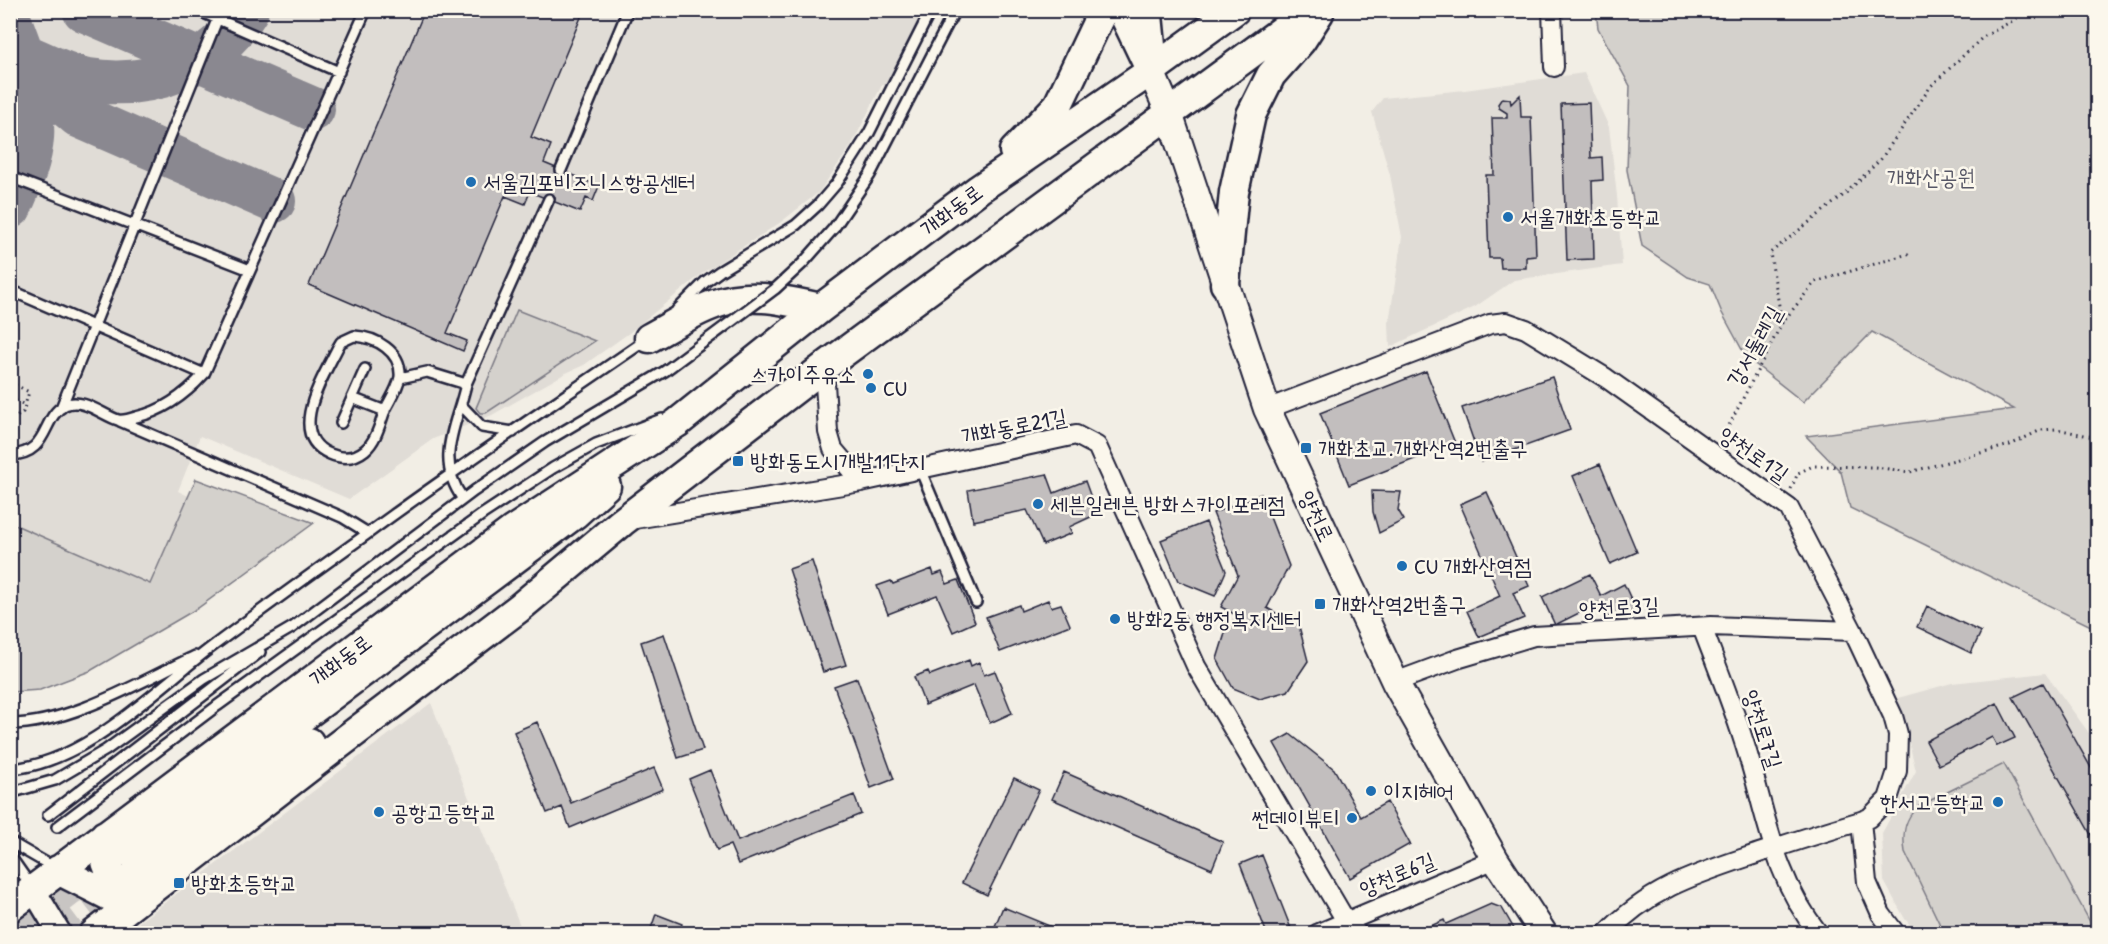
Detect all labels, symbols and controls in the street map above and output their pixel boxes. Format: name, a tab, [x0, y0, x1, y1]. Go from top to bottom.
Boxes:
park label: 개화산공원	[1887, 162, 1975, 192]
place label: 서울김포비즈니스항공센터	[483, 167, 695, 197]
marker: 서울김포비즈니스항공센터	[464, 175, 478, 189]
street label: 개화동로	[914, 177, 988, 243]
place label: 서울개화초등학교	[1520, 202, 1662, 232]
marker: 서울개화초등학교	[1501, 210, 1515, 224]
street label: 강서둘레길	[1719, 300, 1789, 392]
place label: 스카이주유소	[750, 359, 856, 389]
marker: 스카이주유소	[861, 367, 875, 381]
place label: CU	[883, 373, 907, 403]
marker: CU	[864, 381, 878, 395]
street label: 개화동로21길	[959, 401, 1070, 451]
street label: 양천로1길	[1713, 419, 1795, 489]
place label: 개화초교.개화산역2번출구	[1318, 433, 1528, 463]
marker: 개화초교.개화산역2번출구	[1299, 441, 1313, 455]
place label: 방화동도시개발11단지	[750, 446, 925, 476]
marker: 방화동도시개발11단지	[731, 454, 745, 468]
street label: 양천로	[1292, 486, 1342, 546]
place label: 세븐일레븐 방화스카이포레점	[1050, 489, 1285, 519]
marker: 세븐일레븐 방화스카이포레점	[1031, 497, 1045, 511]
place label: CU 개화산역점	[1414, 551, 1532, 581]
marker: CU 개화산역점	[1395, 559, 1409, 573]
place label: 개화산역2번출구	[1332, 589, 1466, 619]
street label: 양천로3길	[1578, 590, 1660, 624]
marker: 개화산역2번출구	[1313, 597, 1327, 611]
place label: 방화2동 행정복지센터	[1127, 604, 1302, 634]
marker: 방화2동 행정복지센터	[1108, 612, 1122, 626]
street label: 개화동로	[303, 627, 377, 693]
street label: 양천로7길	[1736, 686, 1790, 773]
place label: 이지헤어	[1383, 776, 1454, 806]
marker: 이지헤어	[1364, 784, 1378, 798]
place label: 한서고등학교	[1880, 787, 1986, 817]
marker: 한서고등학교	[1991, 795, 2005, 809]
place label: 공항고등학교	[391, 797, 497, 827]
place label: 썬데이뷰티	[1251, 803, 1340, 833]
marker: 공항고등학교	[372, 805, 386, 819]
marker: 썬데이뷰티	[1345, 811, 1359, 825]
street label: 양천로6길	[1355, 845, 1440, 903]
place label: 방화초등학교	[191, 868, 297, 898]
marker: 방화초등학교	[172, 876, 186, 890]

